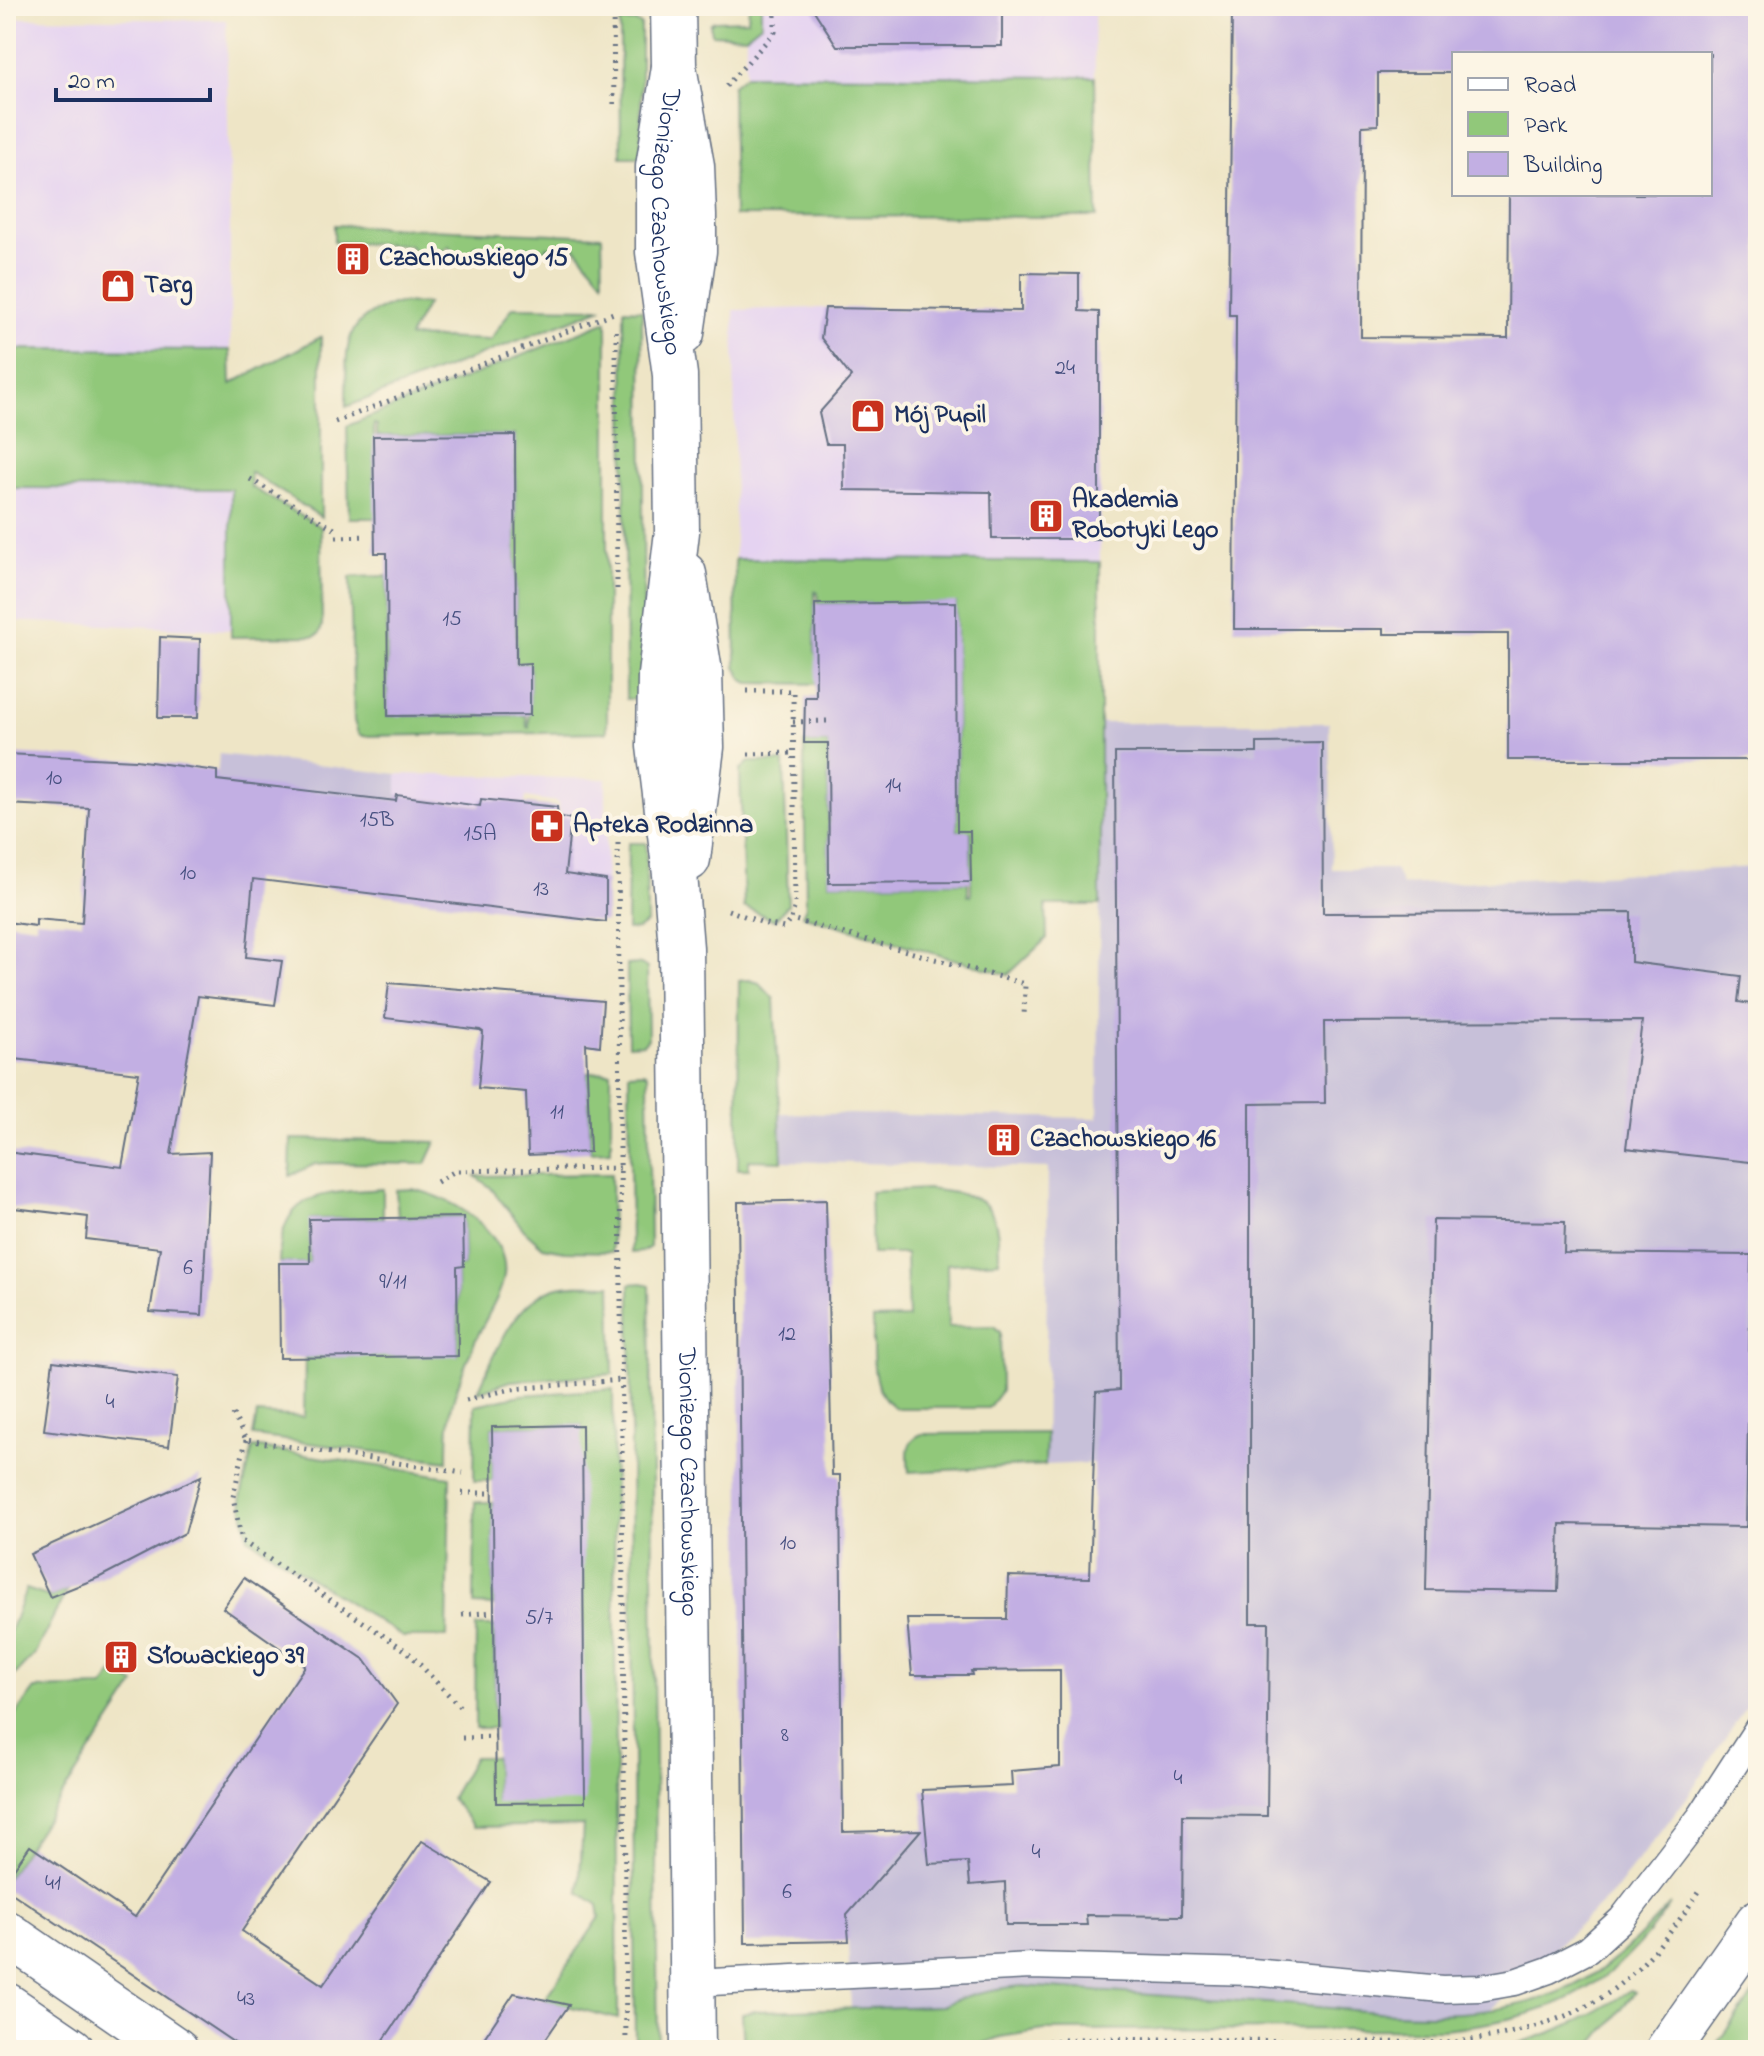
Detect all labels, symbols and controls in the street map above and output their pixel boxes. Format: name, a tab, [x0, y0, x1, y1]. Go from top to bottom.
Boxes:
scale bar	[56, 52, 210, 102]
legend	[1452, 52, 1712, 196]
text: 20 m	[68, 65, 115, 100]
text: Road	[1524, 69, 1577, 104]
street label: Dionizego Czachowskiego	[639, 84, 691, 358]
text: Park	[1524, 109, 1568, 144]
text: Building	[1523, 149, 1603, 184]
building icon: Czachowskiego 15	[334, 240, 372, 278]
place label: Czachowskiego 15	[379, 240, 569, 279]
shop icon: Targ	[99, 267, 137, 305]
place label: Targ	[144, 267, 193, 306]
house number: 24	[1055, 353, 1075, 385]
shop icon: Mój Pupil	[849, 397, 887, 435]
place label: Mój Pupil	[894, 397, 986, 435]
place label: Akademia Robotyki Lego	[1072, 482, 1219, 551]
building icon: Akademia Robotyki Lego	[1027, 497, 1065, 535]
house number: 15	[442, 604, 462, 636]
house number: 10	[46, 763, 62, 795]
house number: 14	[885, 771, 901, 803]
house number: 15B	[360, 805, 394, 837]
pharmacy icon: Apteka Rodzinna	[528, 807, 566, 845]
place label: Apteka Rodzinna	[573, 807, 753, 845]
house number: 15A	[463, 819, 497, 851]
house number: 10	[180, 858, 196, 890]
house number: 13	[533, 874, 549, 906]
house number: 11	[550, 1097, 564, 1129]
building icon: Czachowskiego 16	[985, 1121, 1023, 1159]
place label: Czachowskiego 16	[1030, 1121, 1217, 1160]
house number: 6	[183, 1253, 193, 1285]
house number: 9/11	[379, 1267, 407, 1299]
house number: 12	[778, 1319, 796, 1351]
street label: Dionizego Czachowskiego	[666, 1347, 707, 1617]
house number: 4	[105, 1387, 115, 1419]
house number: 10	[780, 1528, 796, 1560]
house number: 5/7	[525, 1603, 553, 1635]
building icon: Słowackiego 39	[102, 1638, 140, 1676]
place label: Słowackiego 39	[147, 1638, 305, 1677]
house number: 8	[781, 1720, 789, 1752]
house number: 4	[1173, 1763, 1183, 1795]
house number: 4	[1031, 1837, 1041, 1869]
house number: 41	[45, 1868, 61, 1900]
house number: 6	[782, 1877, 792, 1909]
house number: 43	[237, 1984, 255, 2016]

